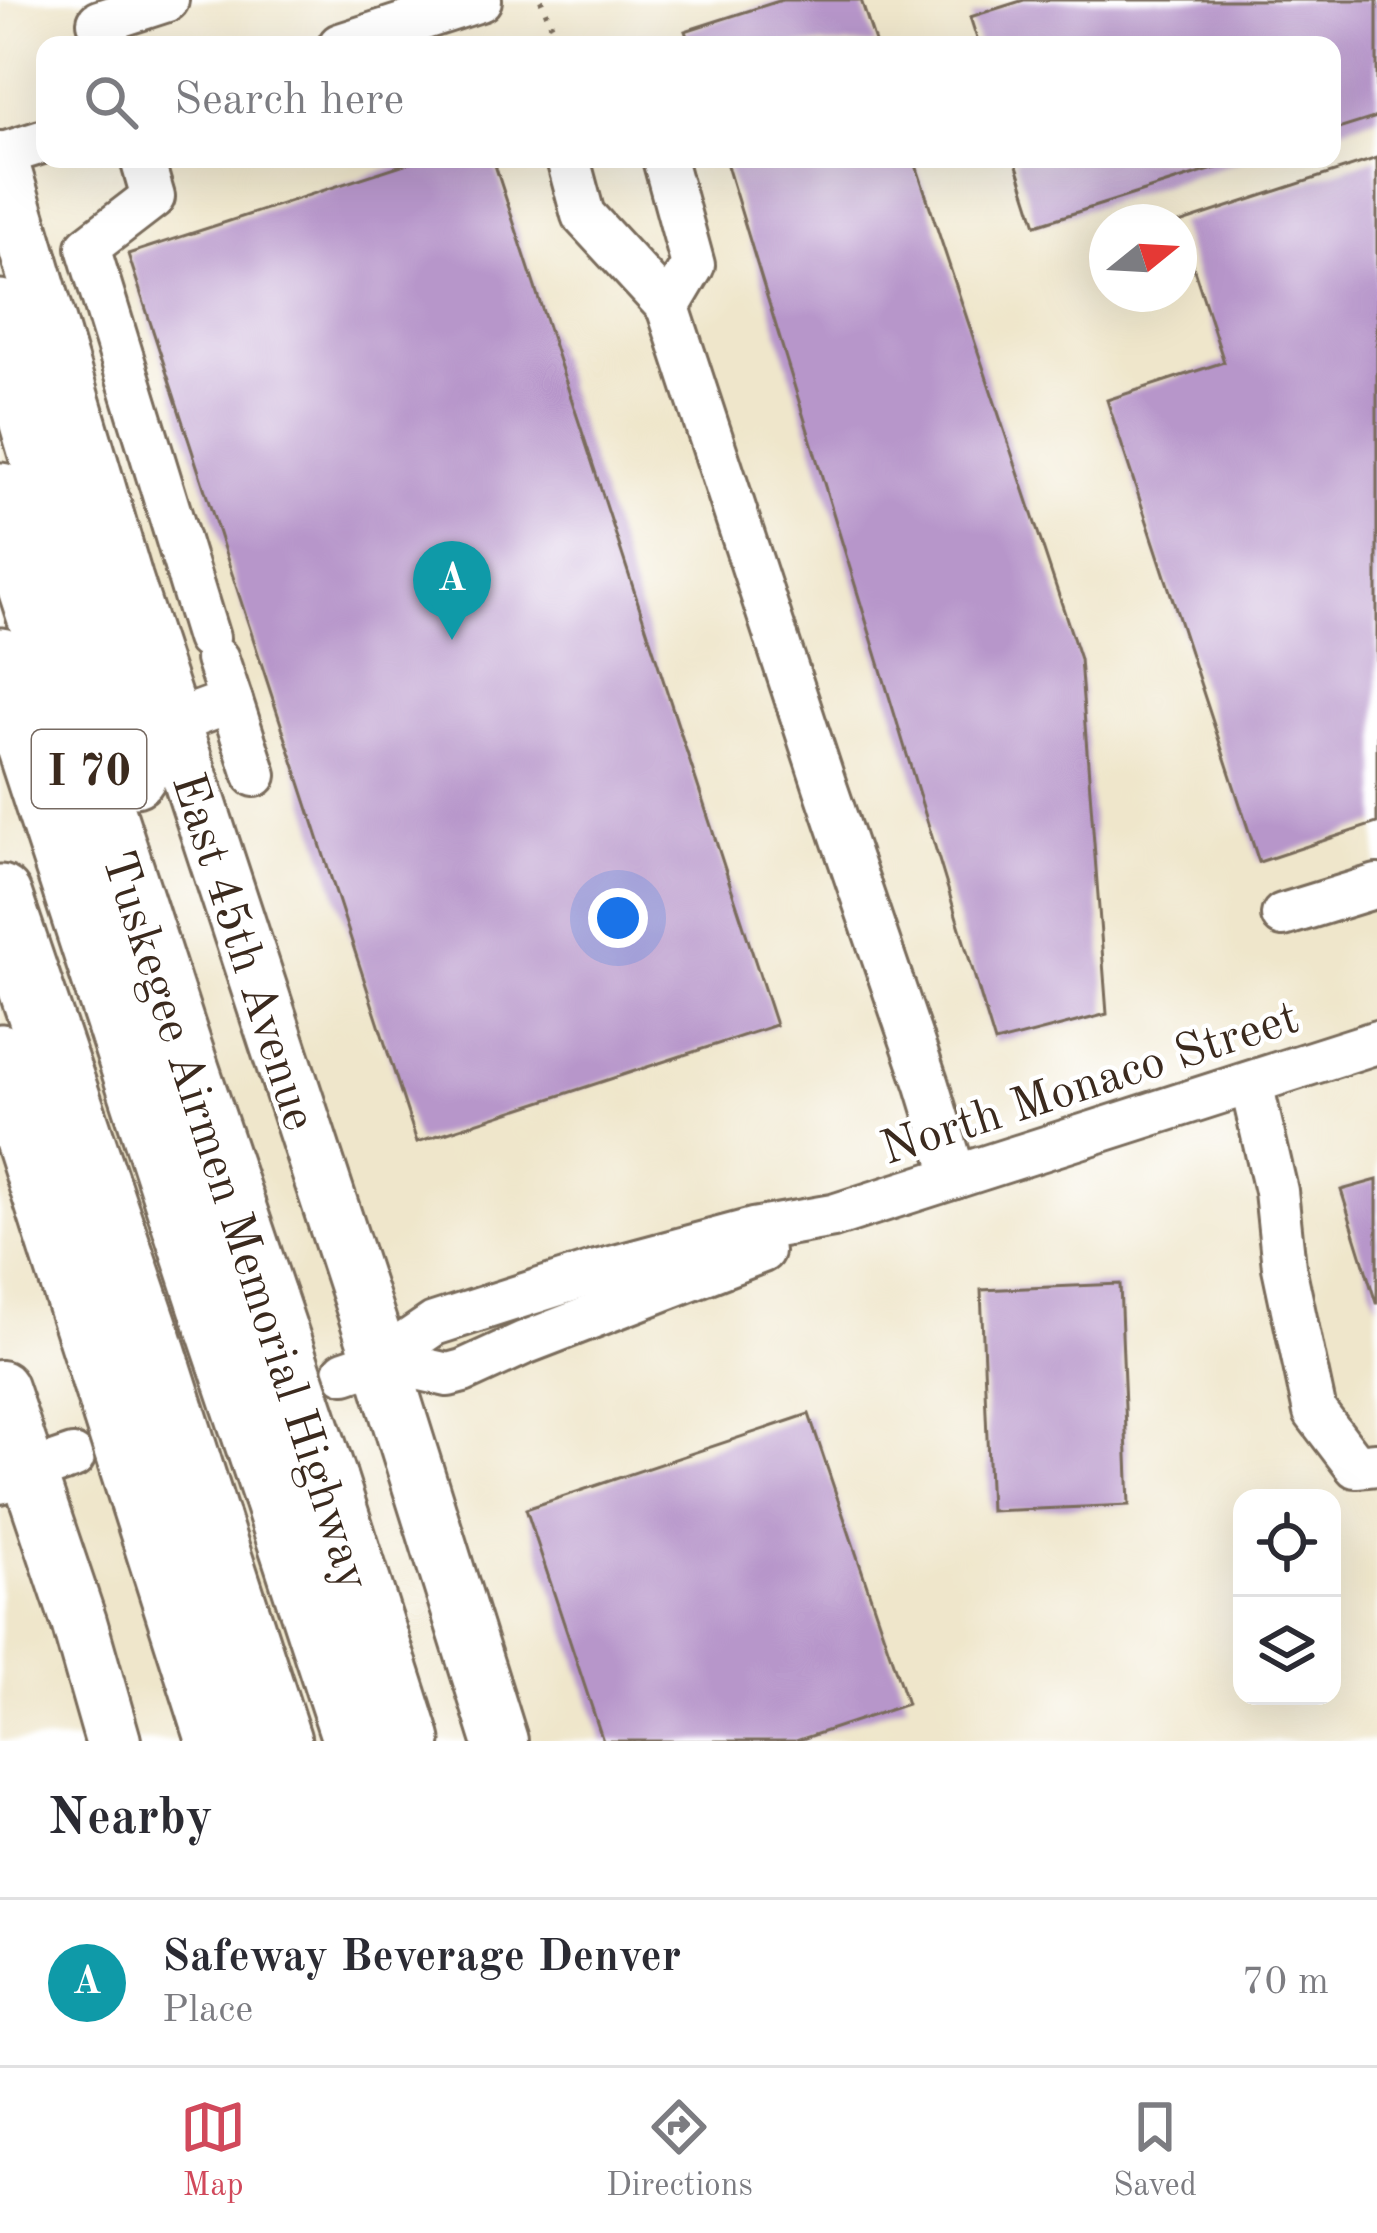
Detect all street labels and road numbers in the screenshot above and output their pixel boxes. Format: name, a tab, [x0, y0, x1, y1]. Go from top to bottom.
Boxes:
road number: I 70	[32, 730, 146, 808]
street label: East 45th Avenue	[162, 768, 323, 1137]
street label: Tuskegee Airmen Memorial Highway	[92, 846, 377, 1597]
street label: North Monaco Street	[876, 995, 1305, 1175]

